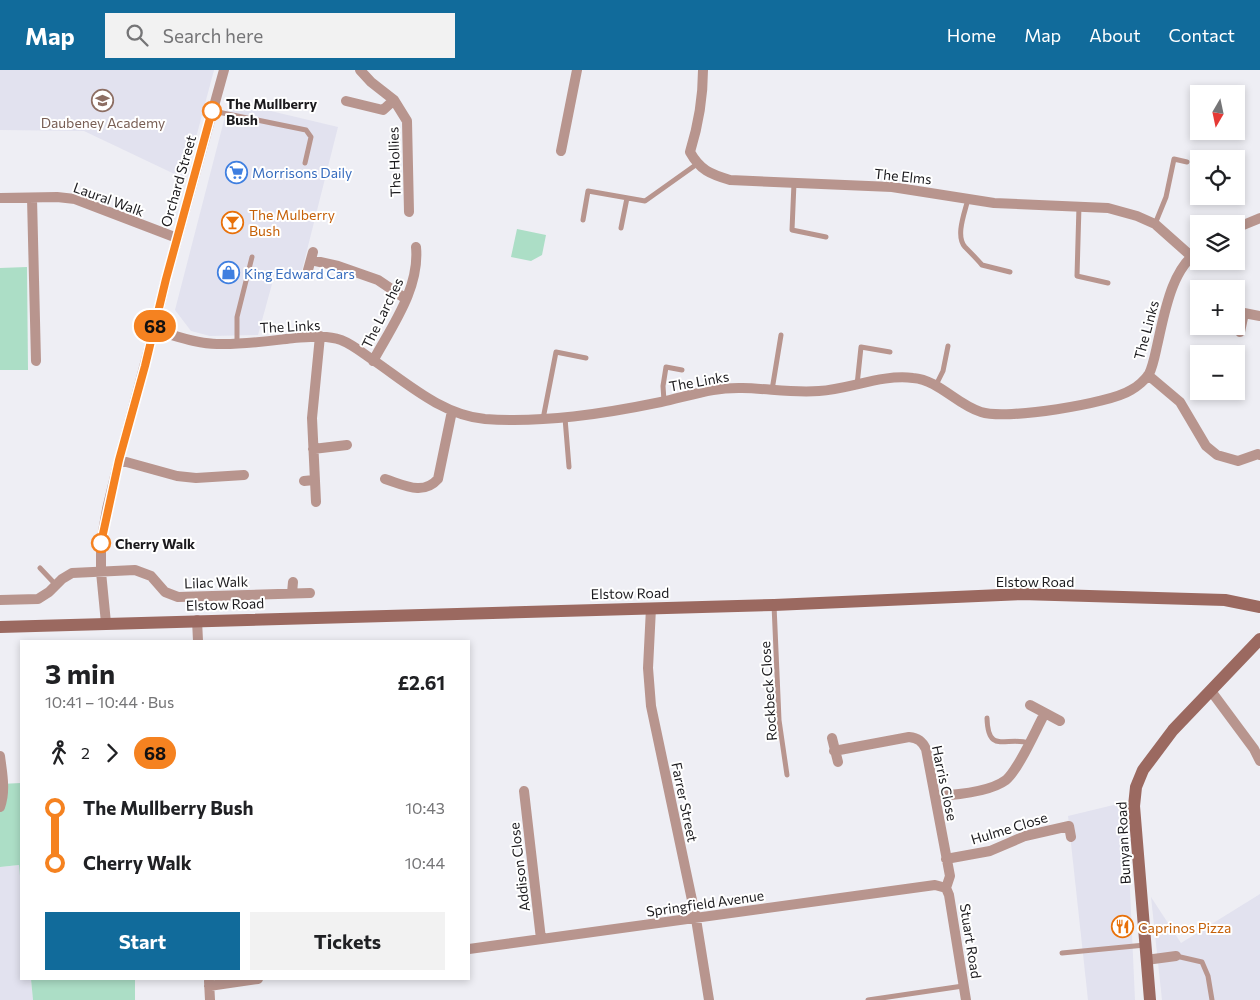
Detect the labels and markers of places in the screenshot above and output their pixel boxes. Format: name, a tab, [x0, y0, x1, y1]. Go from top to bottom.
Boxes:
school or university icon: Daubeney Academy	[91, 88, 115, 112]
place label: The Mullberry Bush	[226, 95, 317, 128]
marker: The Mullberry Bush	[202, 101, 222, 121]
place label: Daubeney Academy	[41, 114, 165, 131]
supermarket icon: Morrisons Daily	[224, 160, 248, 184]
place label: Morrisons Daily	[252, 164, 352, 181]
place label: The Mulberry Bush	[249, 206, 335, 239]
bar icon: The Mulberry Bush	[221, 210, 245, 234]
shop icon: King Edward Cars	[216, 261, 240, 285]
place label: King Edward Cars	[244, 265, 355, 282]
marker: Cherry Walk	[91, 533, 111, 553]
place label: Cherry Walk	[115, 535, 195, 552]
restaurant icon: Caprinos Pizza	[1110, 915, 1134, 939]
place label: Caprinos Pizza	[1138, 919, 1231, 936]

